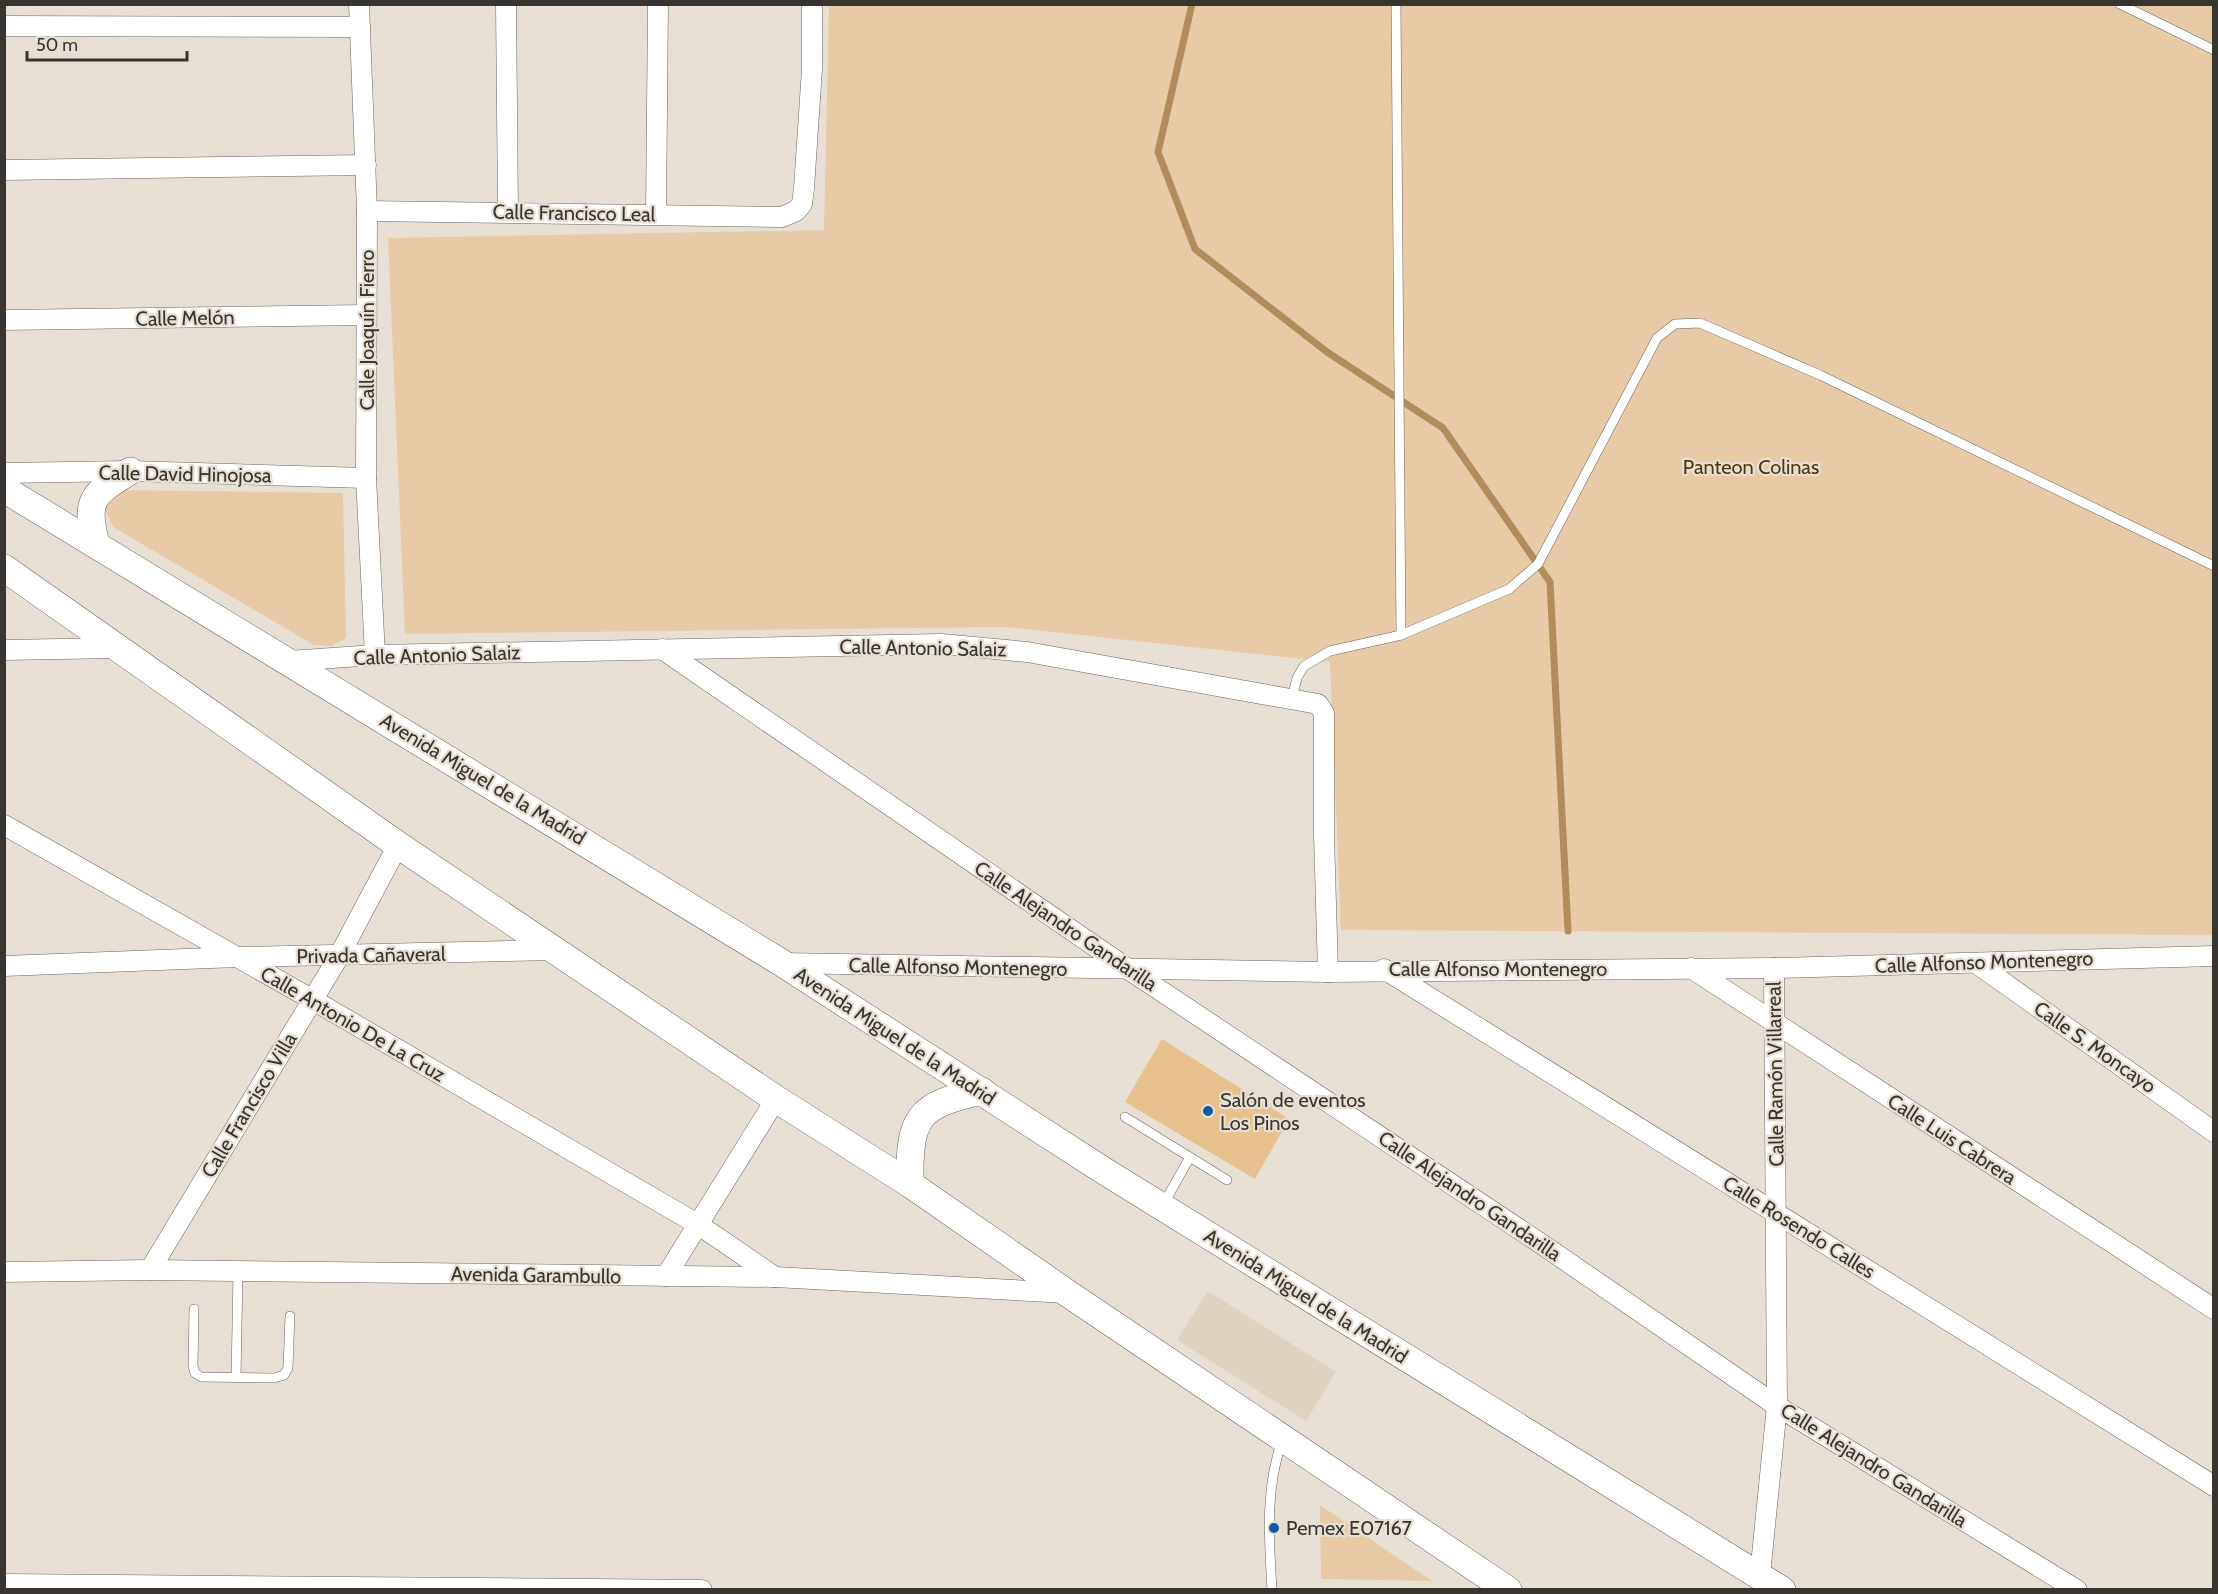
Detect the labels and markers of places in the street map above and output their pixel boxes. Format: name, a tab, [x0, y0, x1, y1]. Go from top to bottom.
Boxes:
place label: Salón de eventos Los Pinos	[1220, 1088, 1365, 1135]
marker: Salón de eventos Los Pinos	[1201, 1104, 1215, 1118]
place label: Pemex E07167	[1286, 1516, 1412, 1540]
marker: Pemex E07167	[1267, 1521, 1281, 1535]

